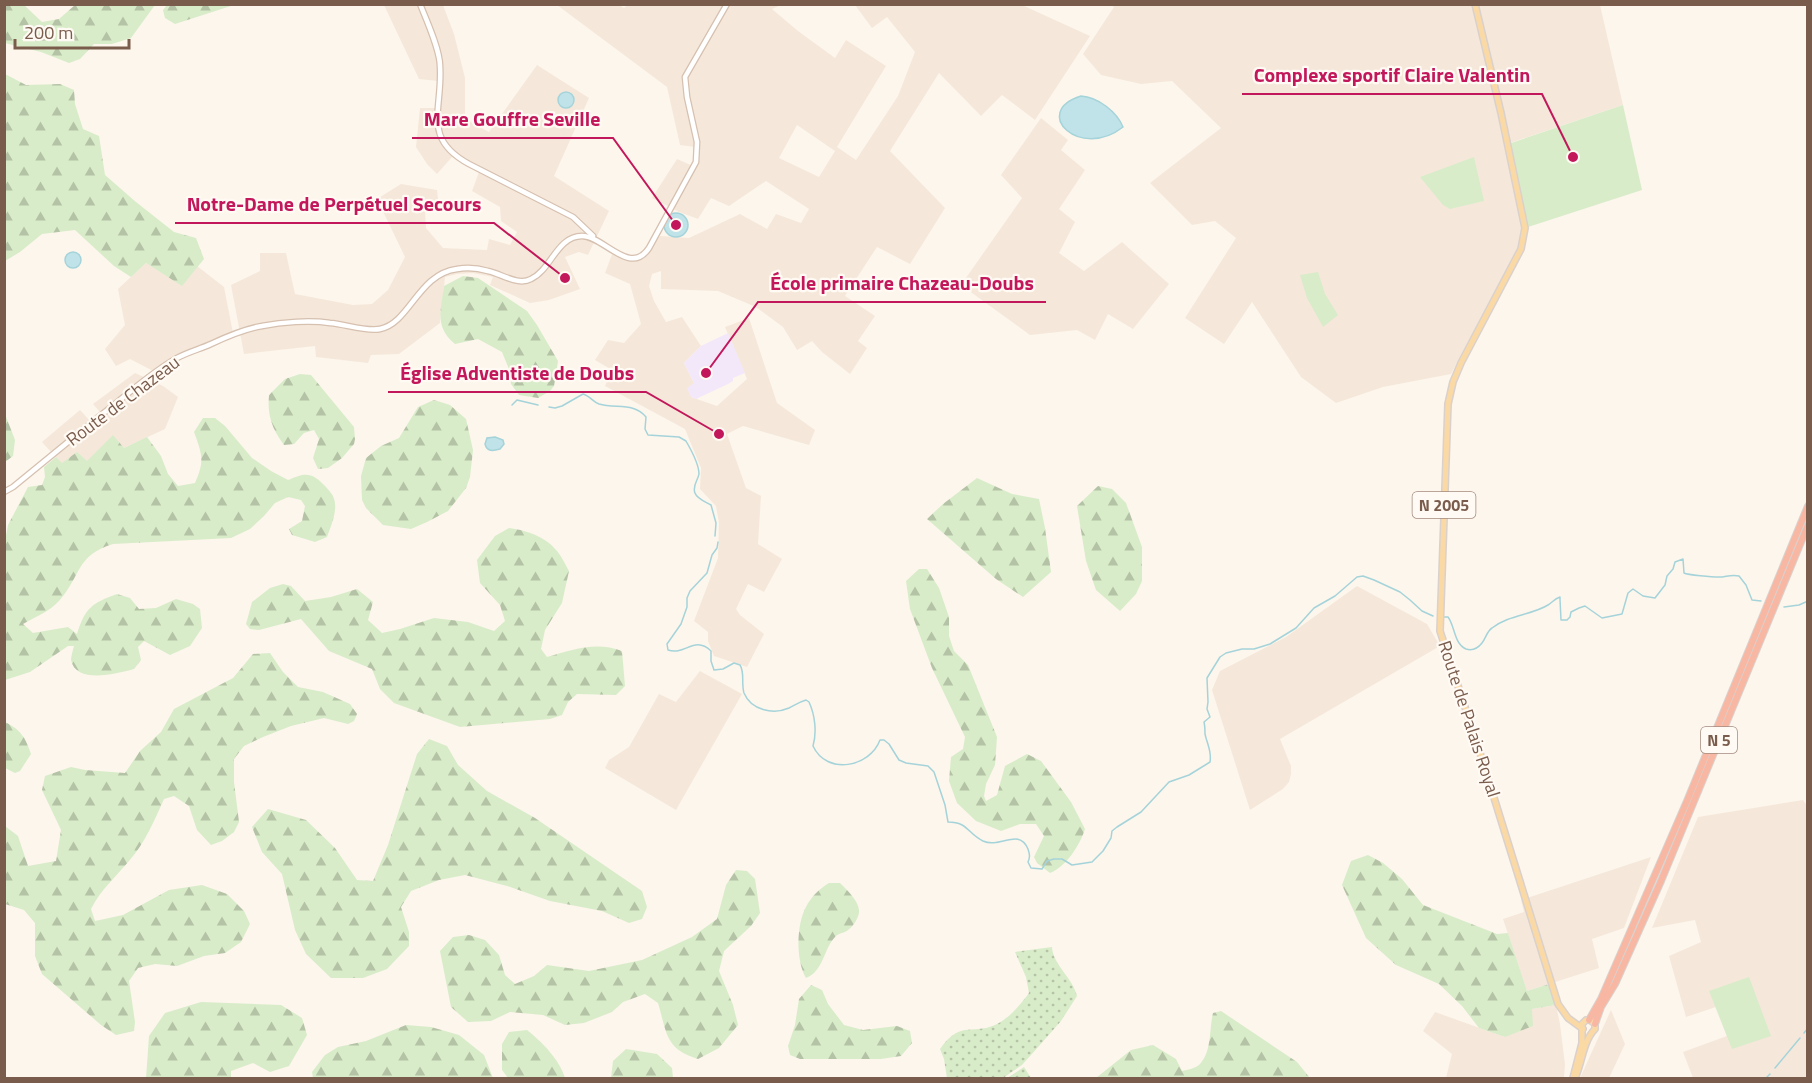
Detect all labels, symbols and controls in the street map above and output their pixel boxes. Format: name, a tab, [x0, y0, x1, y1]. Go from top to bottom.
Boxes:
scale bar	[15, 12, 129, 50]
text: 200 m	[24, 19, 73, 46]
callout: Complexe sportif Claire Valentin	[1242, 56, 1542, 94]
text: Complexe sportif Claire Valentin	[1254, 59, 1530, 90]
callout: Mare Gouffre Seville	[412, 100, 613, 138]
text: Mare Gouffre Seville	[424, 103, 600, 134]
callout: Notre-Dame de Perpétuel Secours	[175, 185, 494, 223]
text: Notre-Dame de Perpétuel Secours	[187, 188, 481, 219]
callout: École primaire Chazeau-Doubs	[758, 264, 1046, 302]
text: École primaire Chazeau-Doubs	[770, 267, 1034, 298]
street label: Route de Chazeau	[60, 349, 185, 452]
callout: Église Adventiste de Doubs	[388, 354, 646, 392]
text: Église Adventiste de Doubs	[400, 357, 634, 388]
road number: N 2005	[1412, 492, 1476, 518]
street label: Route de Palais Royal	[1431, 637, 1507, 800]
road number: N 5	[1701, 727, 1737, 753]

